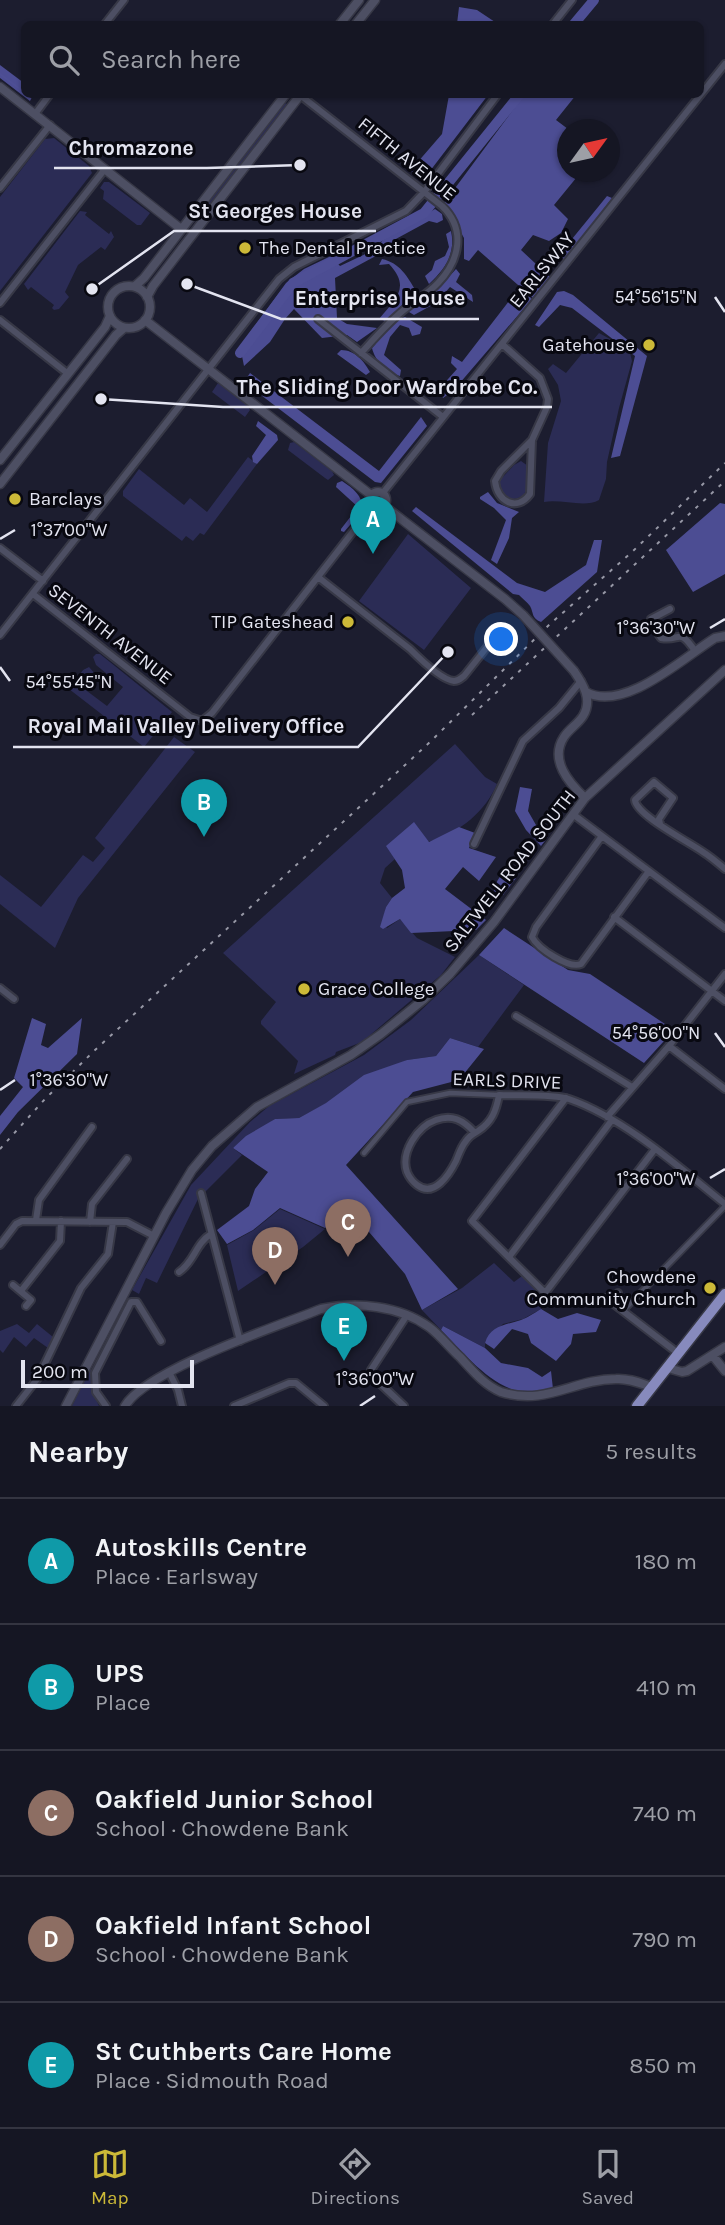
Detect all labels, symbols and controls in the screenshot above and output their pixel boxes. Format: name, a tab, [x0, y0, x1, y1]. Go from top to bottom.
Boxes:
search box	[21, 21, 704, 98]
icon: search	[45, 41, 83, 79]
text: Search here	[101, 44, 241, 75]
street label: FIFTH AVENUE	[354, 113, 460, 205]
north arrow	[557, 119, 620, 182]
callout: Chromazone	[54, 126, 207, 168]
text: Chromazone	[68, 136, 194, 160]
callout: St Georges House	[174, 189, 376, 231]
text: St Georges House	[188, 199, 362, 223]
street label: EARLSWAY	[505, 227, 579, 312]
place label: The Dental Practice	[259, 237, 425, 259]
marker: The Dental Practice	[237, 240, 253, 256]
callout: Enterprise House	[281, 277, 479, 319]
text: Enterprise House	[295, 286, 465, 310]
text: 54°56'15"N	[614, 286, 698, 308]
place label: Gatehouse	[542, 334, 635, 356]
marker: Gatehouse	[641, 337, 657, 353]
callout: The Sliding Door Wardrobe Co.	[223, 365, 552, 407]
text: The Sliding Door Wardrobe Co.	[236, 375, 538, 399]
place label: Barclays	[29, 488, 103, 510]
marker: Barclays	[7, 491, 23, 507]
pin: A	[350, 496, 396, 554]
text: 1°37'00"W	[31, 519, 107, 541]
street label: SEVENTH AVENUE	[44, 579, 176, 689]
place label: TIP Gateshead	[212, 611, 334, 633]
marker: TIP Gateshead	[340, 614, 356, 630]
text: 1°36'30"W	[617, 617, 695, 639]
your location	[484, 622, 518, 656]
text: 54°55'45"N	[25, 671, 113, 693]
callout: Royal Mail Valley Delivery Office	[13, 705, 358, 747]
text: Royal Mail Valley Delivery Office	[27, 714, 345, 738]
pin: B	[181, 779, 227, 837]
street label: SALTWELL ROAD SOUTH	[440, 785, 580, 957]
place label: Grace College	[318, 978, 435, 1000]
marker: Grace College	[296, 981, 312, 997]
text: 54°56'00"N	[612, 1022, 700, 1044]
street label: EARLS DRIVE	[452, 1068, 562, 1094]
text: 1°36'30"W	[30, 1069, 108, 1091]
text: 1°36'00"W	[617, 1168, 695, 1190]
pin: C	[325, 1199, 371, 1257]
pin: D	[252, 1227, 298, 1285]
place label: Chowdene Community Church	[527, 1266, 696, 1310]
marker: Chowdene Community Church	[702, 1280, 718, 1296]
pin: E	[321, 1303, 367, 1361]
scale bar	[21, 1357, 194, 1389]
text: 200 m	[32, 1361, 88, 1383]
text: 1°36'00"W	[336, 1368, 414, 1390]
text: Nearby	[28, 1434, 128, 1470]
text: 5 results	[605, 1438, 697, 1465]
text: Autoskills Centre	[95, 1532, 307, 1563]
text: A	[44, 1548, 58, 1575]
text: 180 m	[635, 1548, 697, 1575]
text: Place · Earlsway	[95, 1563, 258, 1590]
text: UPS	[95, 1658, 145, 1689]
text: B	[44, 1674, 58, 1701]
text: 410 m	[636, 1674, 697, 1701]
text: Place	[95, 1689, 151, 1716]
text: Oakfield Junior School	[95, 1784, 374, 1815]
text: C	[44, 1800, 58, 1827]
text: 740 m	[633, 1800, 697, 1827]
text: School · Chowdene Bank	[95, 1815, 349, 1842]
text: Oakfield Infant School	[95, 1910, 371, 1941]
text: D	[43, 1926, 59, 1953]
text: 790 m	[632, 1926, 697, 1953]
text: School · Chowdene Bank	[95, 1941, 349, 1968]
text: St Cuthberts Care Home	[95, 2036, 392, 2067]
text: E	[44, 2052, 58, 2079]
text: 850 m	[629, 2052, 697, 2079]
text: Place · Sidmouth Road	[95, 2067, 329, 2094]
tab: Map	[91, 2145, 129, 2209]
tab: Directions	[311, 2145, 400, 2209]
tab: Saved	[582, 2145, 634, 2209]

